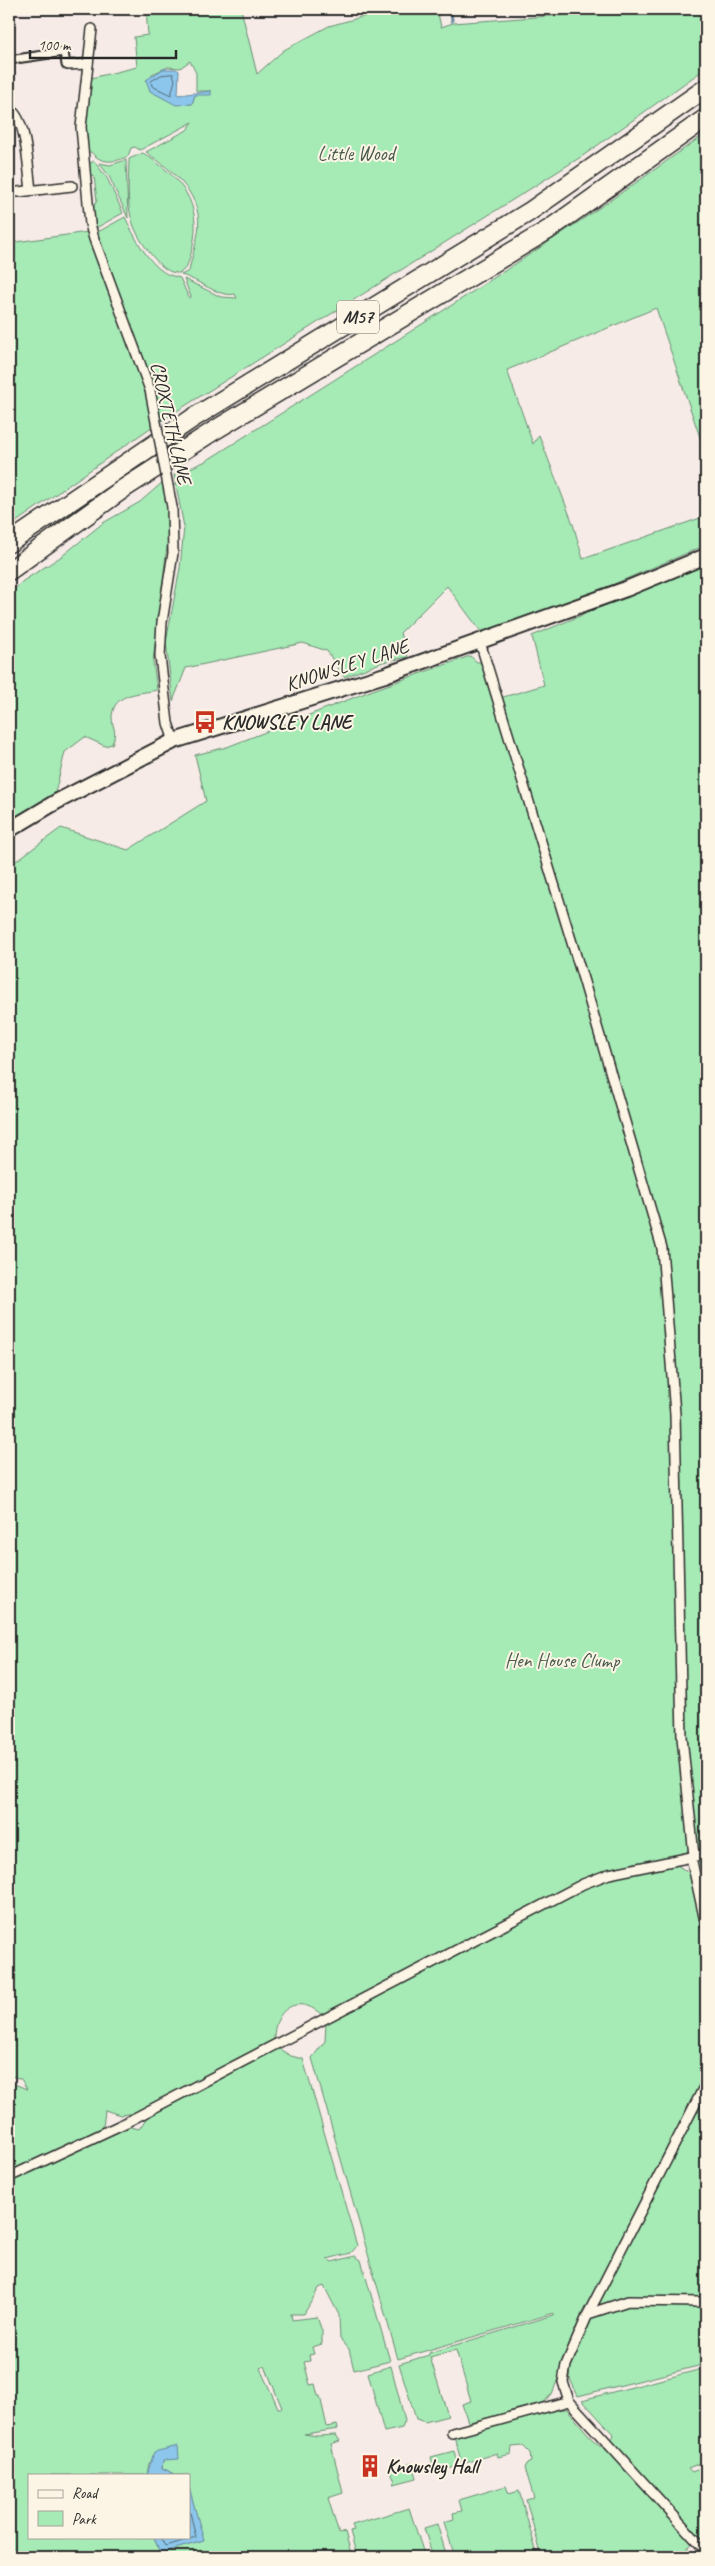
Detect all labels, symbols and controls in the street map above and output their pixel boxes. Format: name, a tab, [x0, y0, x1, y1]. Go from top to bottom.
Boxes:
scale bar	[30, 28, 176, 60]
text: 100 m	[38, 36, 72, 55]
park label: Little Wood	[318, 141, 398, 166]
road number: M57	[337, 300, 379, 334]
street label: CROXTETH LANE	[145, 360, 198, 489]
street label: KNOWSLEY LANE	[282, 633, 414, 697]
bus stop icon: KNOWSLEY LANE	[192, 709, 218, 735]
place label: KNOWSLEY LANE	[222, 710, 355, 735]
park label: Hen House Clump	[505, 1648, 621, 1673]
building icon: Knowsley Hall	[357, 2453, 383, 2479]
place label: Knowsley Hall	[386, 2454, 482, 2480]
legend	[28, 2474, 190, 2538]
text: Road	[72, 2484, 99, 2503]
text: Park	[72, 2510, 97, 2529]

